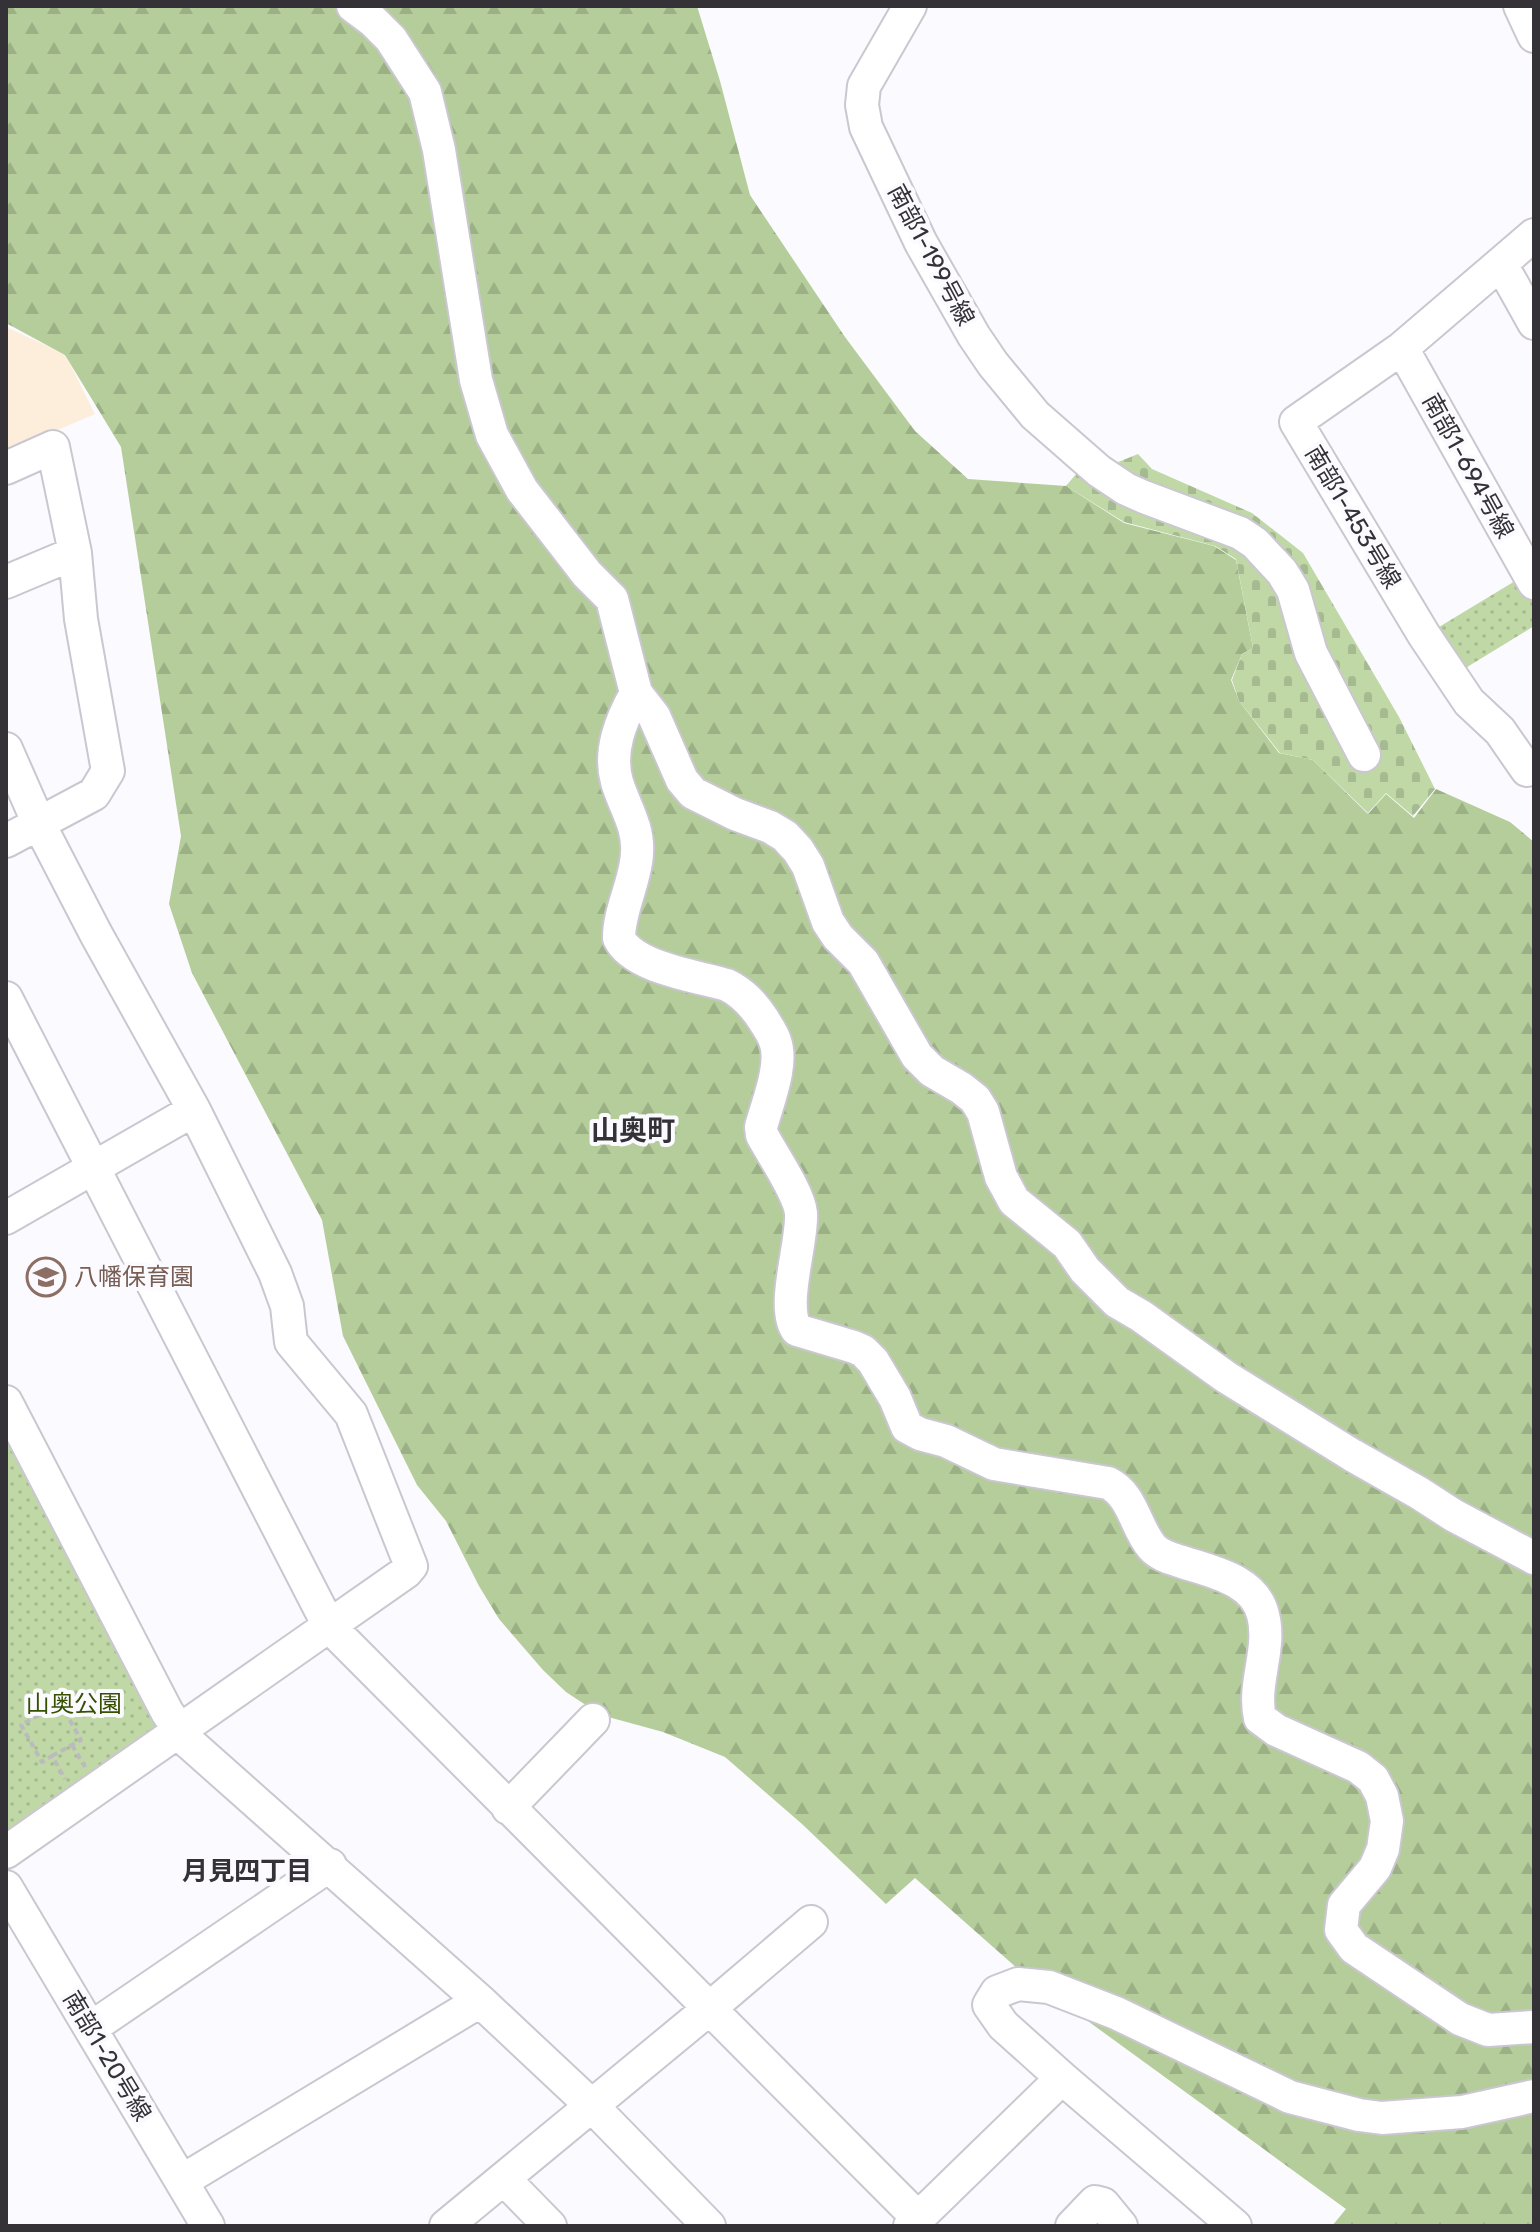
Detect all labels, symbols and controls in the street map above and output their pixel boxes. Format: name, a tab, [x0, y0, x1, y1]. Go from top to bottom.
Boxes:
street label: 南部1-199号線	[882, 180, 980, 330]
street label: 南部1-694号線	[1417, 389, 1519, 543]
street label: 南部1-453号線	[1299, 441, 1407, 593]
district label: 山奥町	[591, 1114, 675, 1147]
school or university icon: 八幡保育園	[25, 1256, 67, 1298]
place label: 八幡保育園	[74, 1263, 194, 1291]
park label: 山奥公園	[26, 1690, 122, 1718]
district label: 月見四丁目	[182, 1856, 312, 1887]
street label: 南部1-20号線	[57, 1986, 157, 2126]

